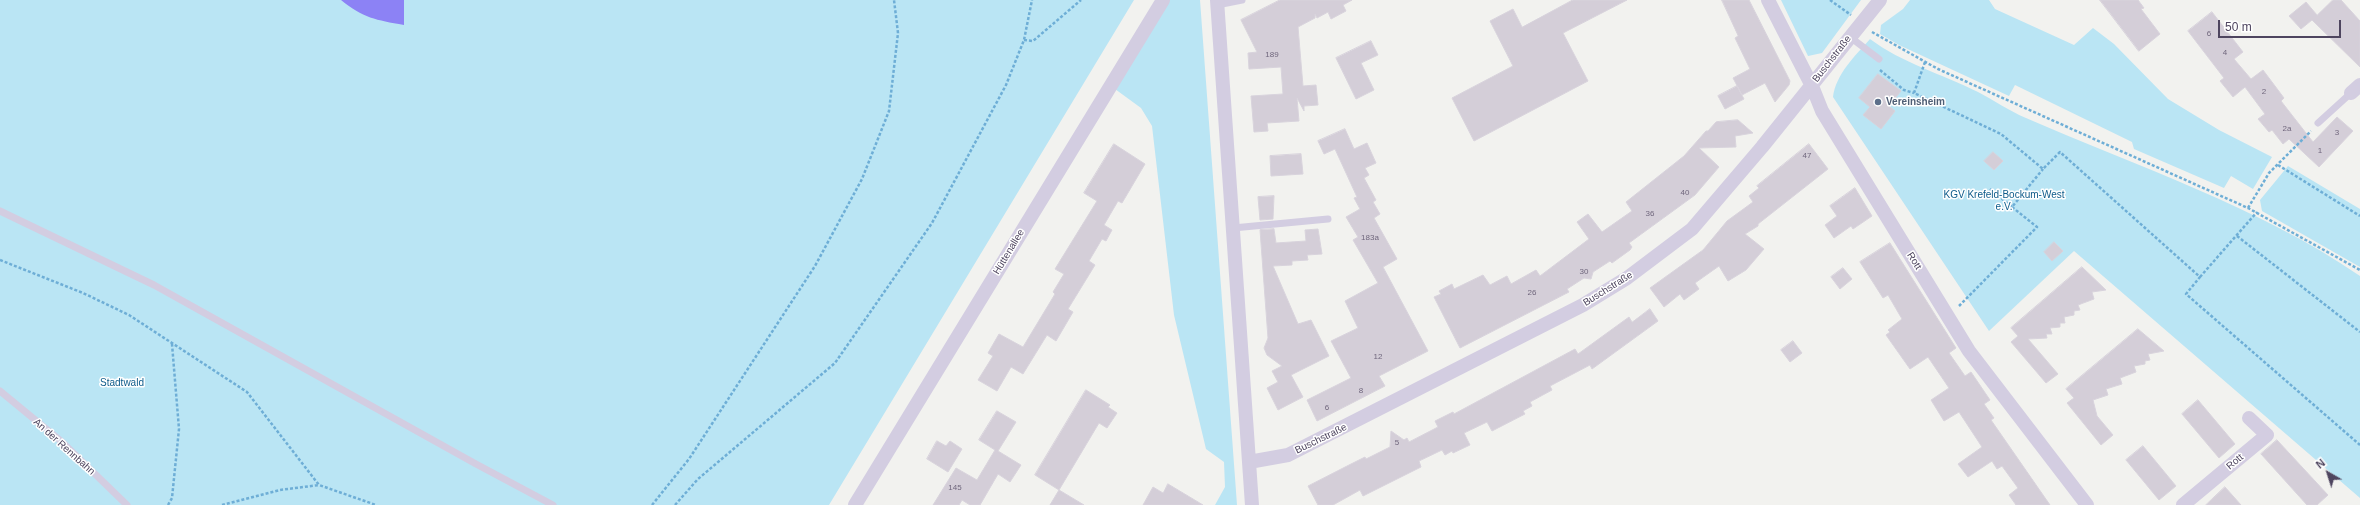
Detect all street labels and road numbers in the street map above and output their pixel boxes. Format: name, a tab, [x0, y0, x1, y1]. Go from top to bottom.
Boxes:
street label: Buschstraße	[1810, 33, 1854, 85]
street label: Hüttenallee	[991, 227, 1027, 277]
street label: Rott	[1904, 250, 1924, 272]
street label: Buschstraße	[1581, 269, 1635, 309]
street label: An der Rennbahn	[31, 416, 97, 478]
street label: Buschstraße	[1293, 421, 1349, 457]
street label: Rott	[2224, 452, 2246, 472]

